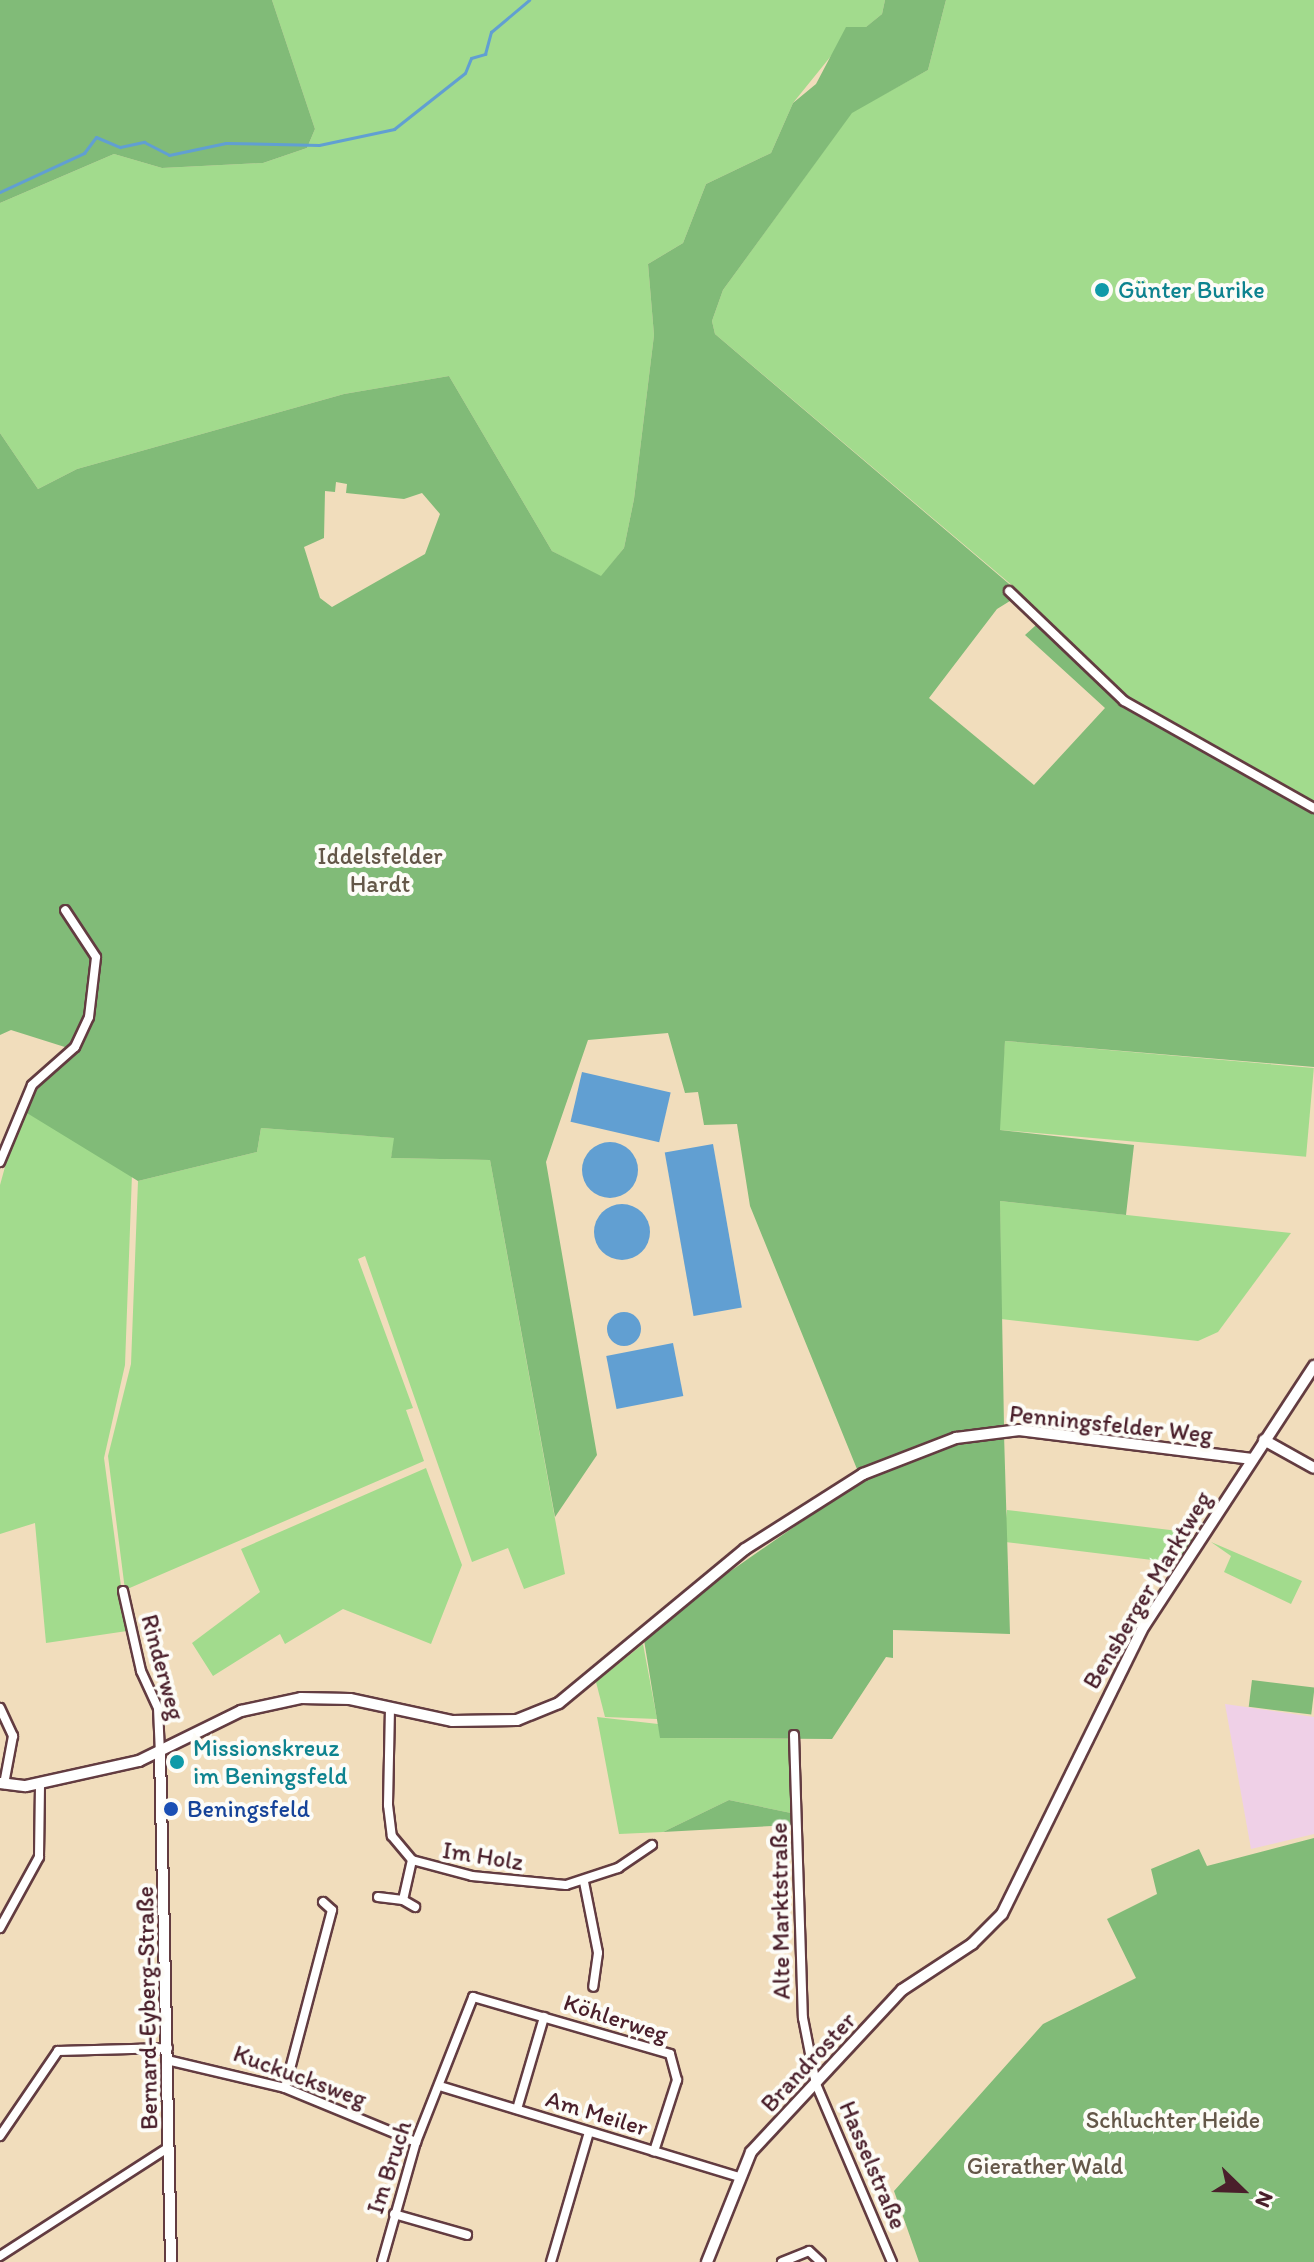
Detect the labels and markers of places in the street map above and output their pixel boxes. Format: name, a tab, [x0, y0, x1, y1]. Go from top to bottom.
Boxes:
place label: Günter Burike	[1118, 276, 1265, 304]
marker: Günter Burike	[1093, 281, 1111, 299]
place label: Missionskreuz im Beningsfeld	[193, 1734, 348, 1790]
marker: Missionskreuz im Beningsfeld	[168, 1753, 186, 1771]
place label: Beningsfeld	[187, 1795, 310, 1823]
marker: Beningsfeld	[162, 1800, 180, 1818]

